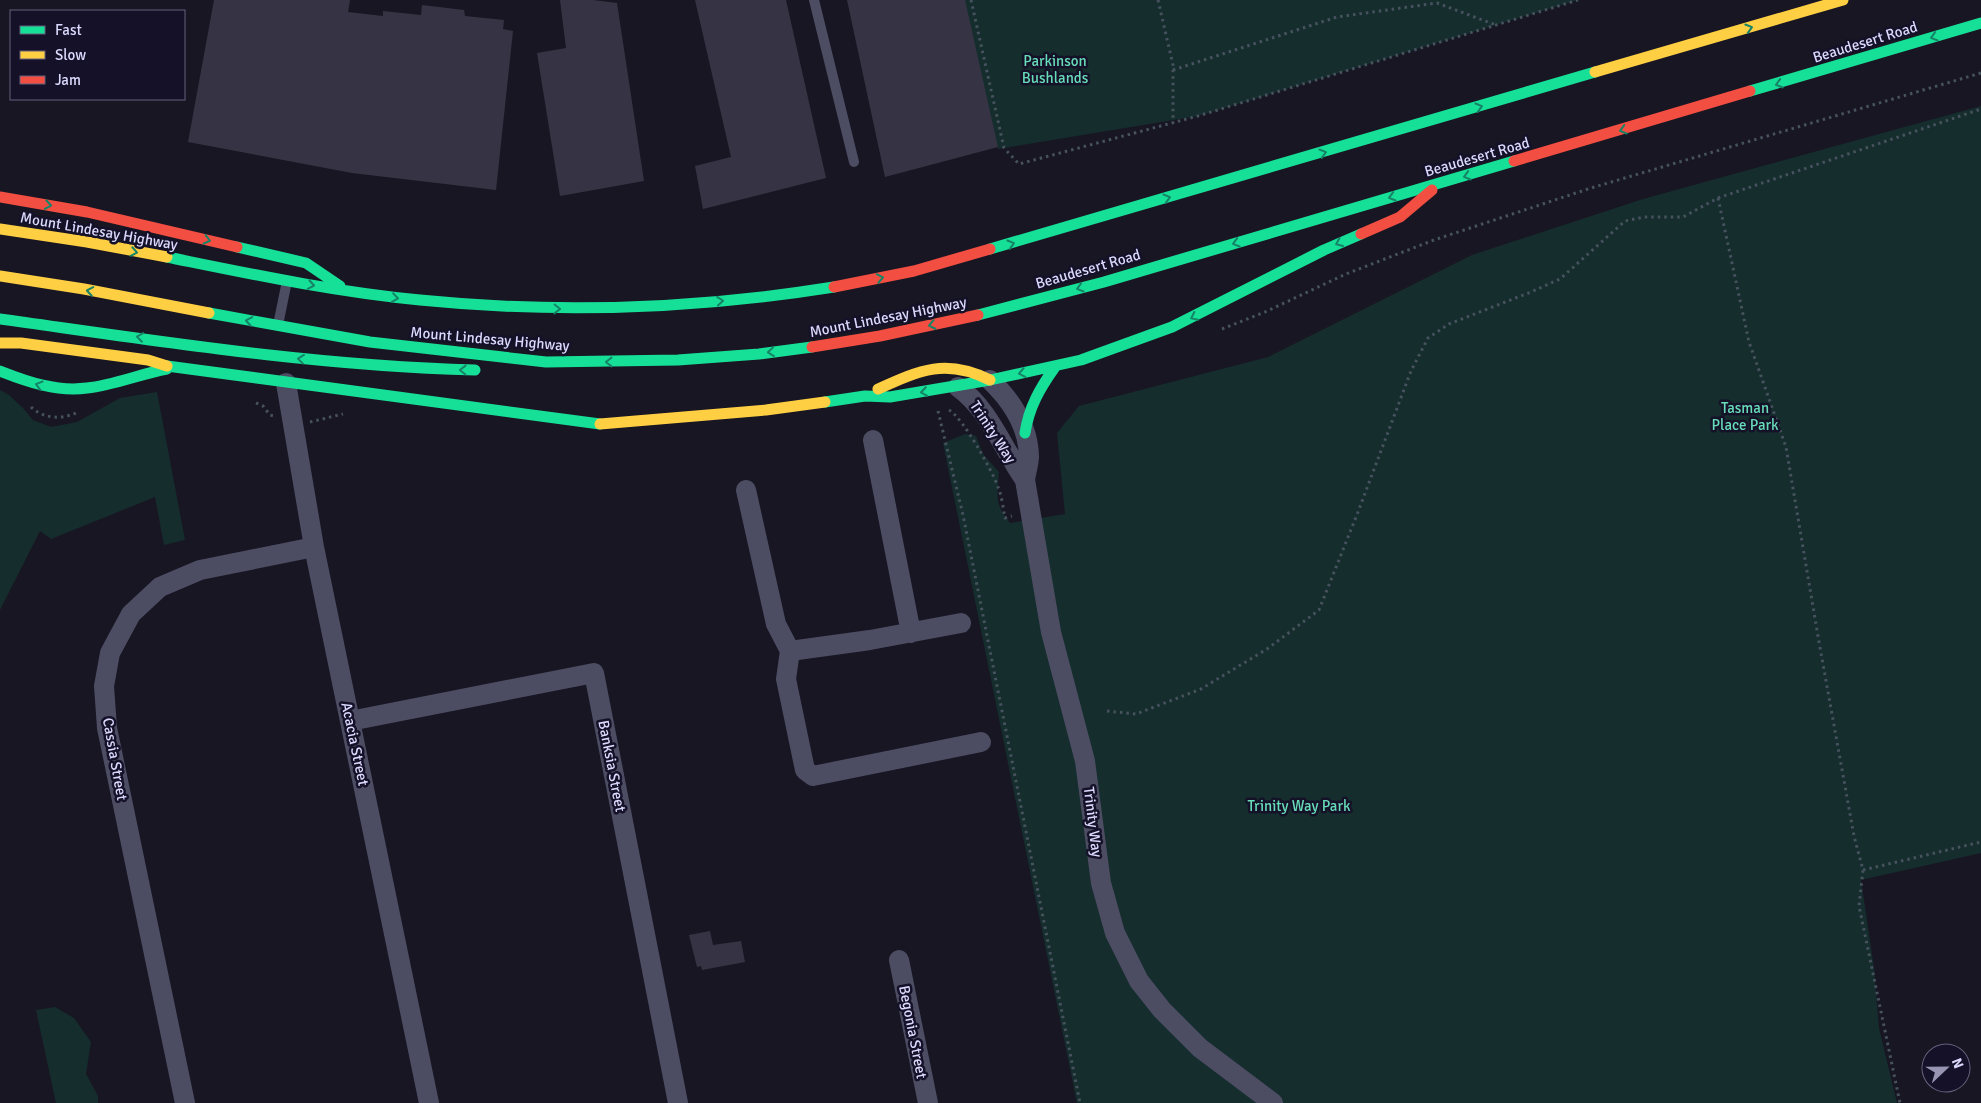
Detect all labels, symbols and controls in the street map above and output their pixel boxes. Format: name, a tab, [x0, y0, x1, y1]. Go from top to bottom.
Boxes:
legend	[10, 10, 185, 100]
street label: Beaudesert Road	[1811, 18, 1920, 66]
text: Fast	[55, 21, 82, 39]
one-way arrow	[1745, 24, 1753, 34]
one-way arrow	[1931, 32, 1939, 42]
text: Slow	[55, 46, 86, 64]
park label: Parkinson Bushlands	[1022, 52, 1089, 87]
text: Jam	[55, 71, 81, 89]
one-way arrow	[1775, 78, 1783, 88]
one-way arrow	[1474, 103, 1482, 113]
one-way arrow	[1619, 124, 1627, 134]
street label: Beaudesert Road	[1422, 133, 1532, 181]
one-way arrow	[1318, 148, 1326, 158]
one-way arrow	[1463, 170, 1471, 180]
one-way arrow	[1389, 192, 1397, 202]
one-way arrow	[1162, 194, 1170, 204]
one-way arrow	[44, 199, 52, 209]
street label: Mount Lindesay Highway	[19, 208, 179, 254]
one-way arrow	[202, 234, 210, 244]
one-way arrow	[1232, 237, 1241, 247]
one-way arrow	[1335, 237, 1344, 248]
one-way arrow	[1006, 239, 1014, 249]
street label: Beaudesert Road	[1033, 245, 1143, 293]
one-way arrow	[130, 246, 139, 256]
one-way arrow	[876, 273, 885, 283]
one-way arrow	[307, 279, 316, 289]
one-way arrow	[1076, 282, 1085, 292]
one-way arrow	[85, 286, 94, 296]
one-way arrow	[391, 292, 400, 302]
street label: Mount Lindesay Highway	[808, 293, 968, 341]
one-way arrow	[716, 296, 724, 307]
one-way arrow	[554, 303, 562, 314]
one-way arrow	[1190, 311, 1199, 321]
one-way arrow	[245, 316, 254, 326]
one-way arrow	[927, 320, 936, 330]
street label: Mount Lindesay Highway	[410, 323, 570, 355]
one-way arrow	[136, 333, 144, 343]
one-way arrow	[767, 346, 775, 357]
one-way arrow	[297, 354, 305, 365]
one-way arrow	[605, 357, 612, 367]
one-way arrow	[459, 365, 466, 375]
one-way arrow	[1018, 368, 1027, 378]
one-way arrow	[34, 380, 43, 391]
one-way arrow	[920, 386, 928, 397]
street label: Trinity Way	[966, 397, 1020, 467]
park label: Tasman Place Park	[1711, 399, 1779, 434]
street label: Acacia Street	[337, 701, 373, 787]
street label: Cassia Street	[99, 716, 131, 802]
street label: Banksia Street	[594, 719, 630, 813]
street label: Trinity Way	[1080, 786, 1106, 858]
park label: Trinity Way Park	[1247, 797, 1351, 815]
street label: Begonia Street	[895, 984, 931, 1080]
north arrow	[1921, 1043, 1971, 1093]
text: N	[1948, 1056, 1967, 1071]

